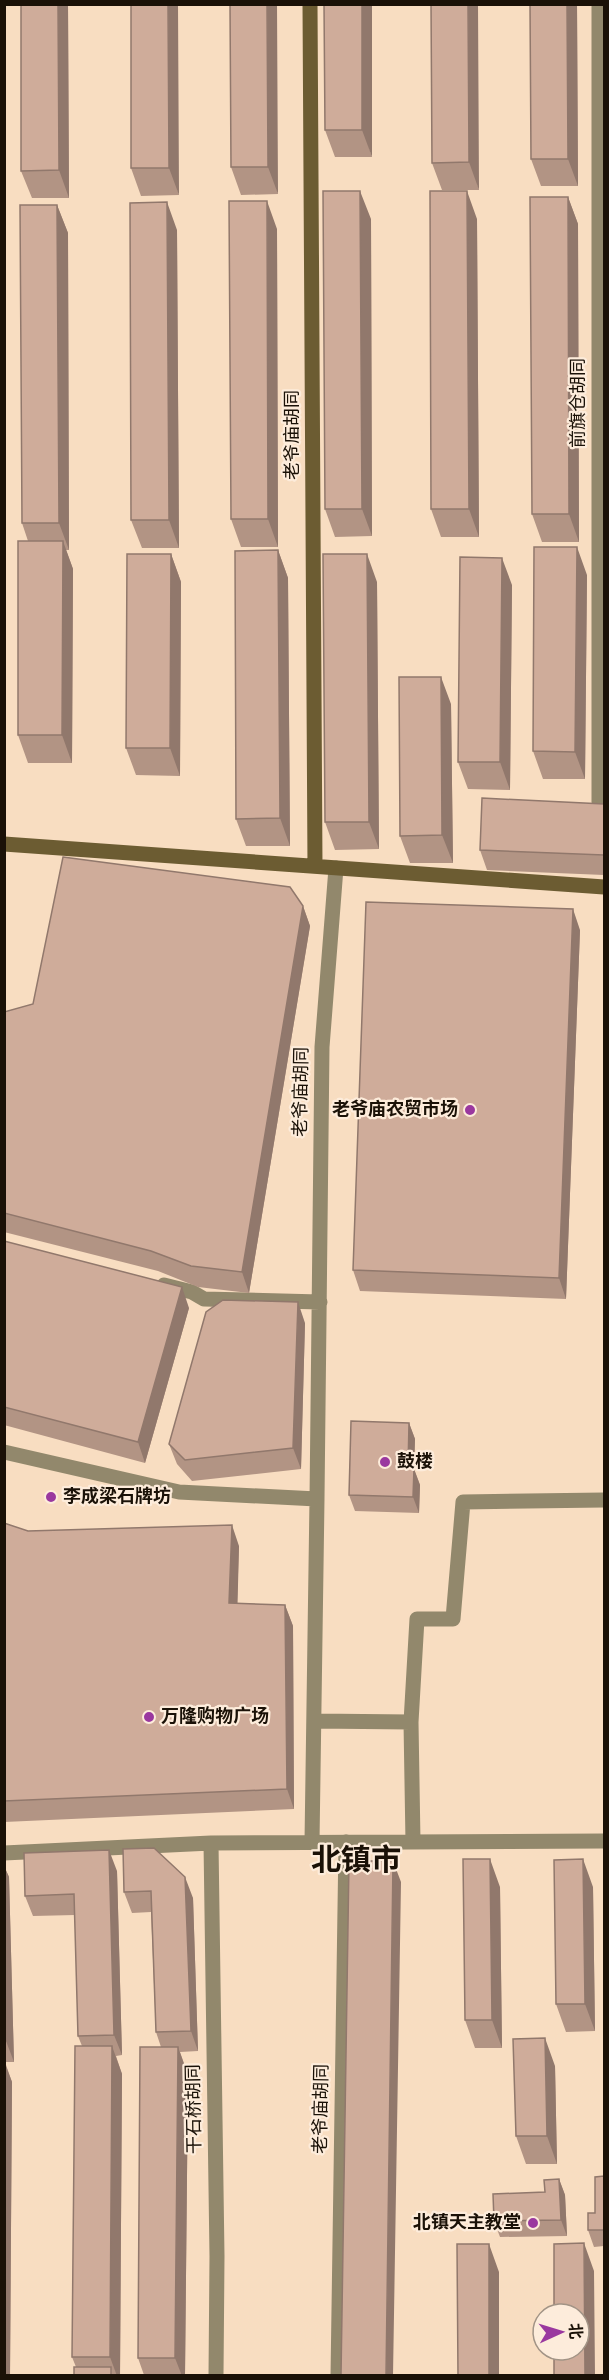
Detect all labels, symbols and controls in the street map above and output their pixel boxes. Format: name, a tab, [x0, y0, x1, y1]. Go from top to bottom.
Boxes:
street label: 前旗仓胡同	[568, 358, 591, 448]
street label: 老爷庙胡同	[282, 390, 305, 480]
street label: 老爷庙胡同	[290, 1047, 314, 1137]
place label: 老爷庙农贸市场	[332, 1099, 458, 1122]
marker: 老爷庙农贸市场	[463, 1103, 477, 1117]
place label: 鼓楼	[397, 1451, 433, 1474]
marker: 鼓楼	[378, 1455, 392, 1469]
place label: 李成梁石牌坊	[63, 1486, 171, 1509]
marker: 李成梁石牌坊	[44, 1490, 58, 1504]
place label: 万隆购物广场	[161, 1706, 269, 1729]
marker: 万隆购物广场	[142, 1710, 156, 1724]
district label: 北镇市	[311, 1844, 401, 1881]
street label: 干石桥胡同	[183, 2064, 207, 2154]
street label: 老爷庙胡同	[310, 2064, 334, 2154]
place label: 北镇天主教堂	[413, 2212, 521, 2235]
marker: 北镇天主教堂	[526, 2216, 540, 2230]
north arrow	[531, 2302, 591, 2362]
text: 北	[563, 2322, 585, 2340]

